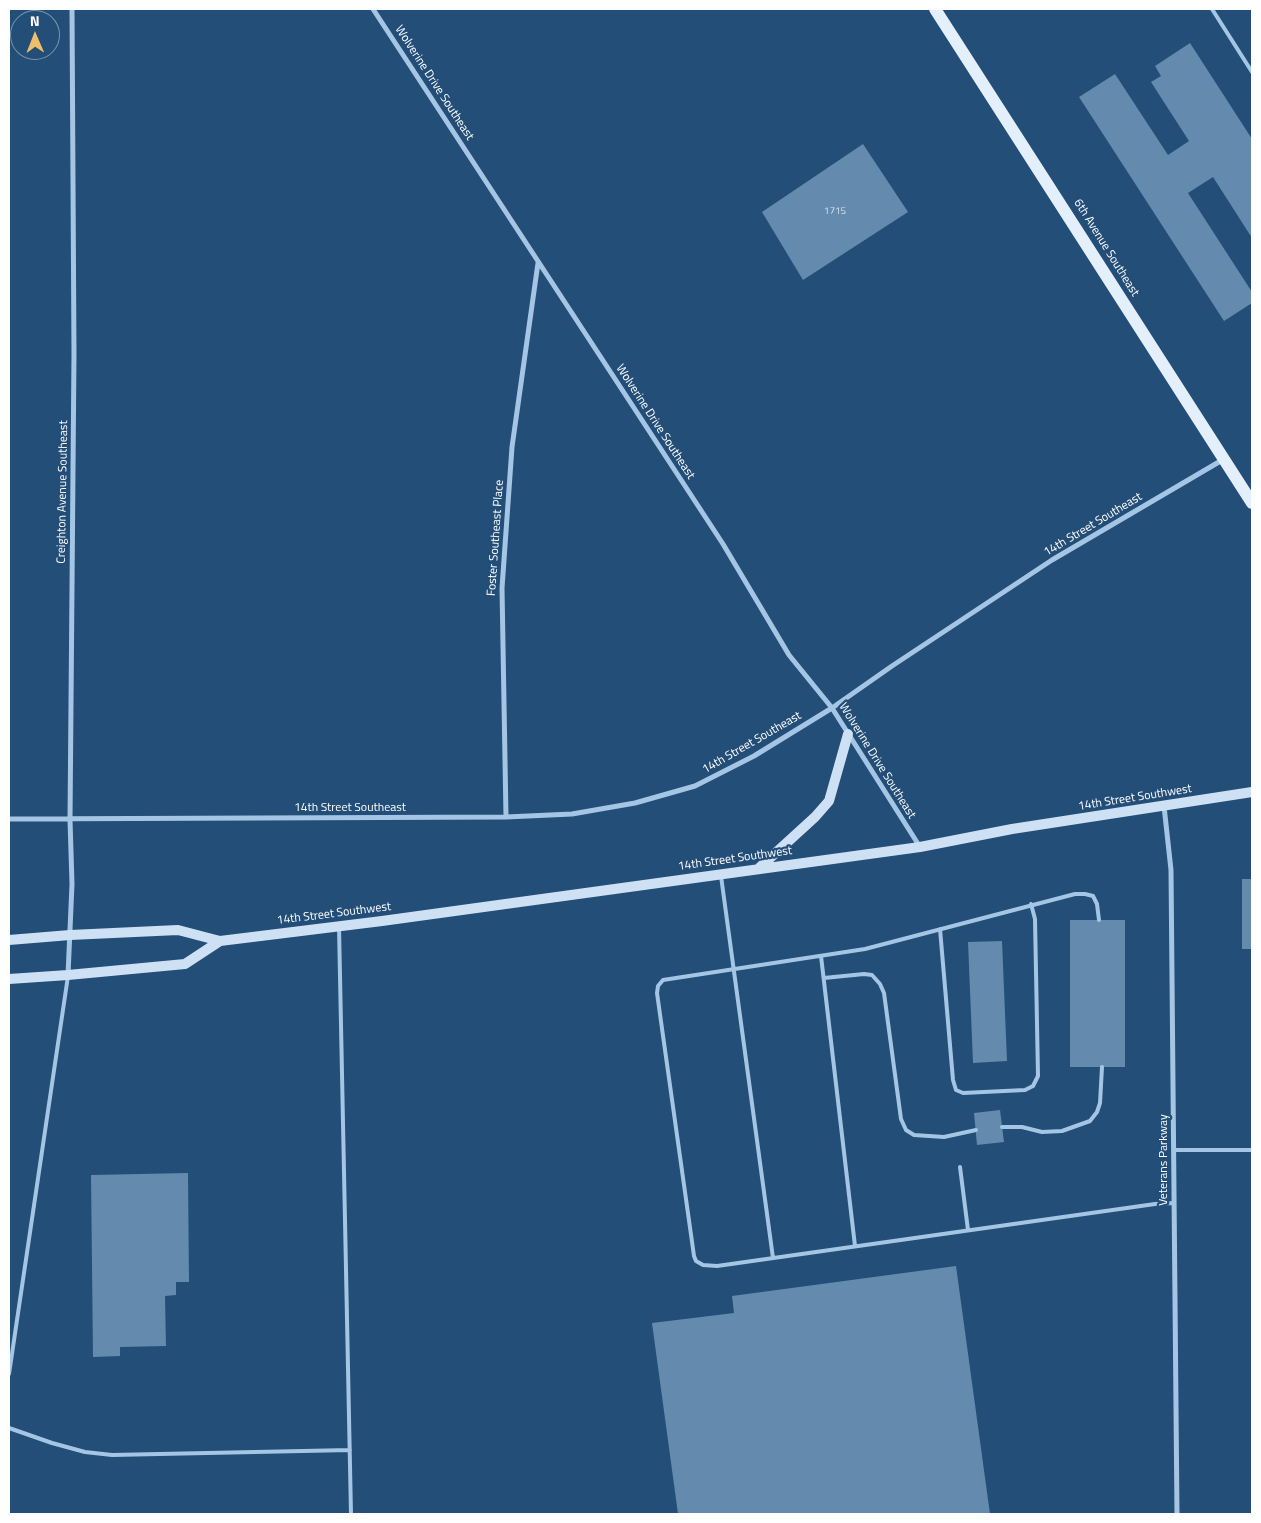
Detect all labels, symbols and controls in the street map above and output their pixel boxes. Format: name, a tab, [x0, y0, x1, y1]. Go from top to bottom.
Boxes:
north arrow	[10, 10, 60, 60]
text: N	[30, 10, 40, 31]
street label: Wolverine Drive Southeast	[392, 23, 476, 143]
street label: 6th Avenue Southeast	[1070, 197, 1142, 299]
house number: 1715	[824, 206, 846, 218]
street label: Wolverine Drive Southeast	[613, 362, 697, 482]
street label: Creighton Avenue Southeast	[55, 420, 71, 564]
street label: Foster Southeast Place	[485, 479, 507, 597]
street label: 14th Street Southeast	[1041, 490, 1145, 560]
street label: Wolverine Drive Southeast	[835, 700, 919, 822]
street label: 14th Street Southeast	[700, 709, 804, 777]
street label: 14th Street Southwest	[1077, 782, 1193, 814]
street label: 14th Street Southeast	[294, 801, 406, 815]
street label: 14th Street Southwest	[677, 844, 793, 874]
street label: 14th Street Southwest	[276, 900, 392, 928]
street label: Veterans Parkway	[1157, 1114, 1171, 1206]

